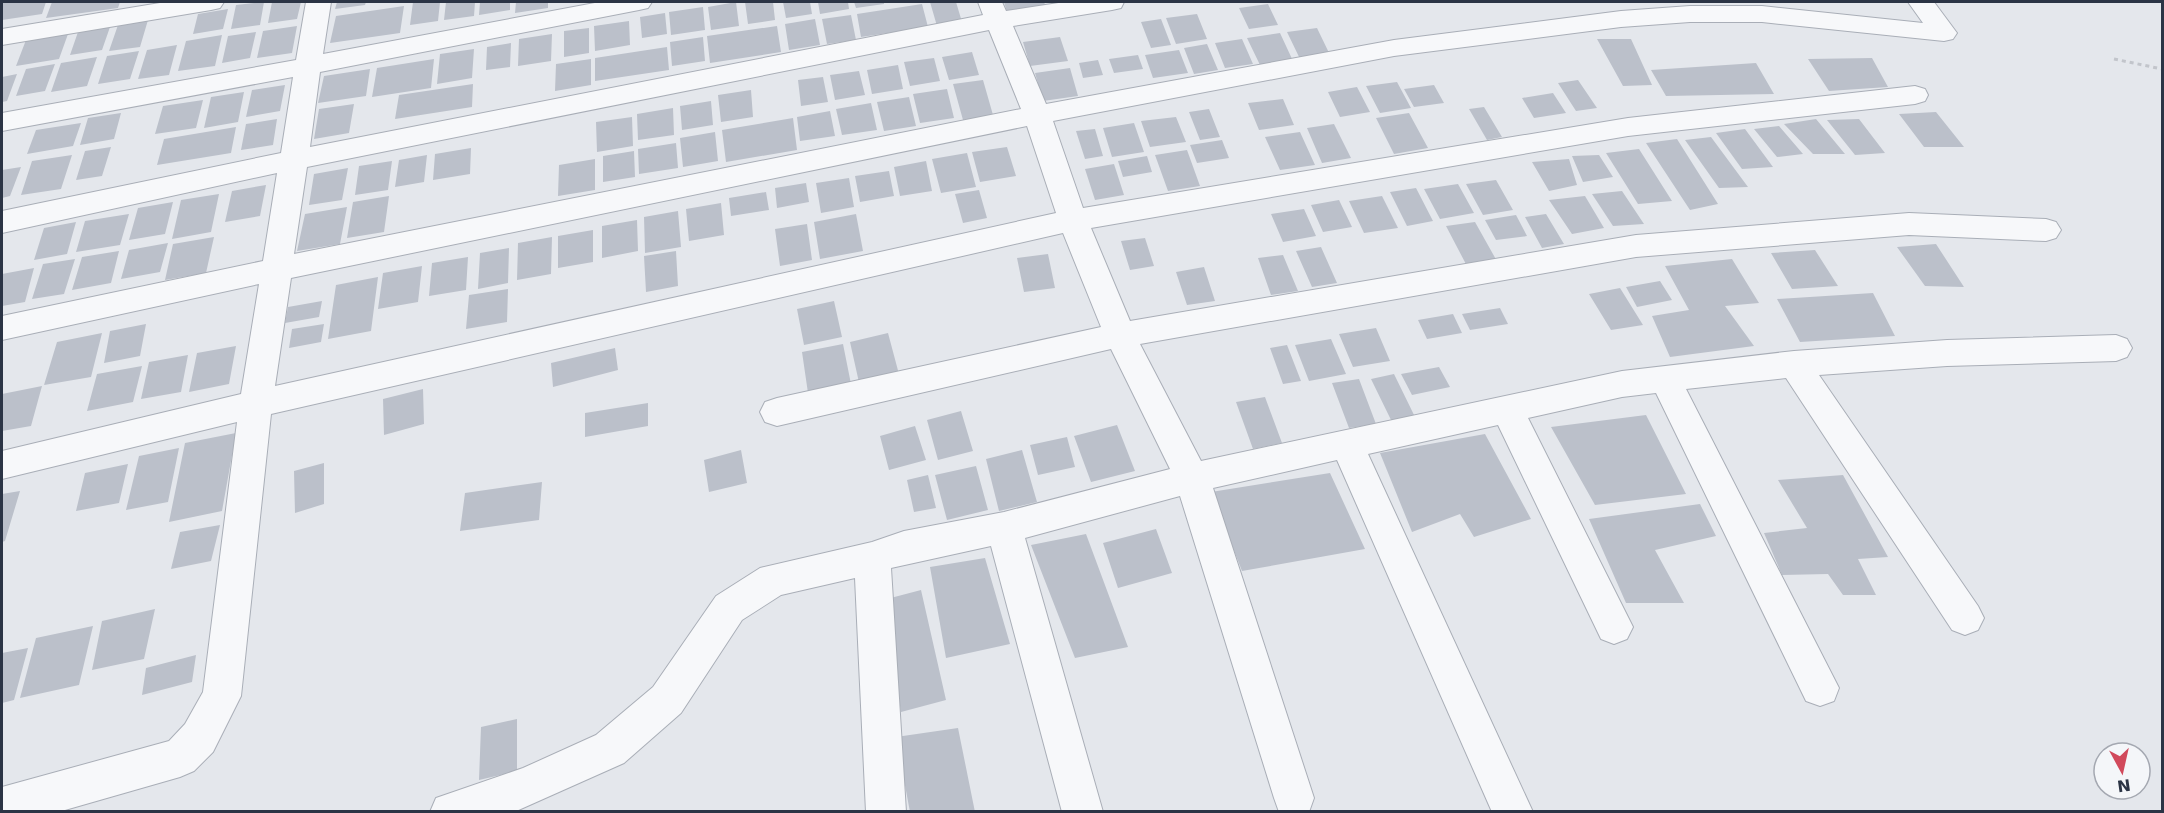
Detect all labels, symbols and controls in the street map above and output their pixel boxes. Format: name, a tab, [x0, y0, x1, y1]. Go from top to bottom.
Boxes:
north arrow	[2092, 741, 2152, 801]
text: N	[2116, 775, 2132, 796]

